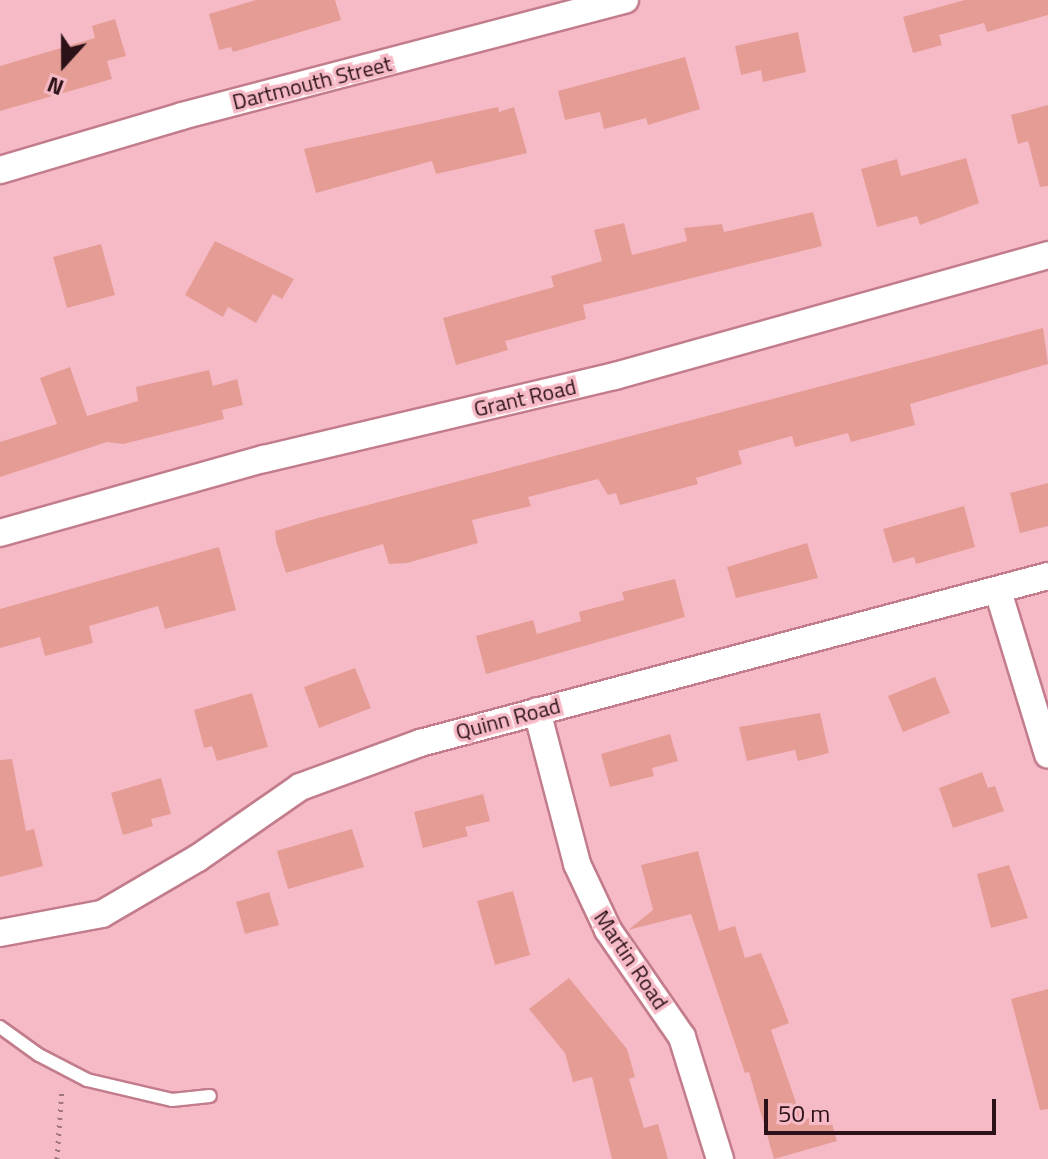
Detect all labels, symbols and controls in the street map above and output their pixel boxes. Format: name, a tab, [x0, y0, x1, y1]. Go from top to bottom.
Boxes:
north arrow	[24, 24, 104, 104]
street label: Dartmouth Street	[230, 50, 394, 116]
text: N	[42, 68, 69, 105]
street label: Grant Road	[471, 373, 579, 423]
street label: Quinn Road	[453, 692, 563, 746]
street label: Martin Road	[588, 905, 674, 1015]
scale bar	[768, 1083, 1000, 1133]
text: 50 m	[778, 1095, 830, 1131]

